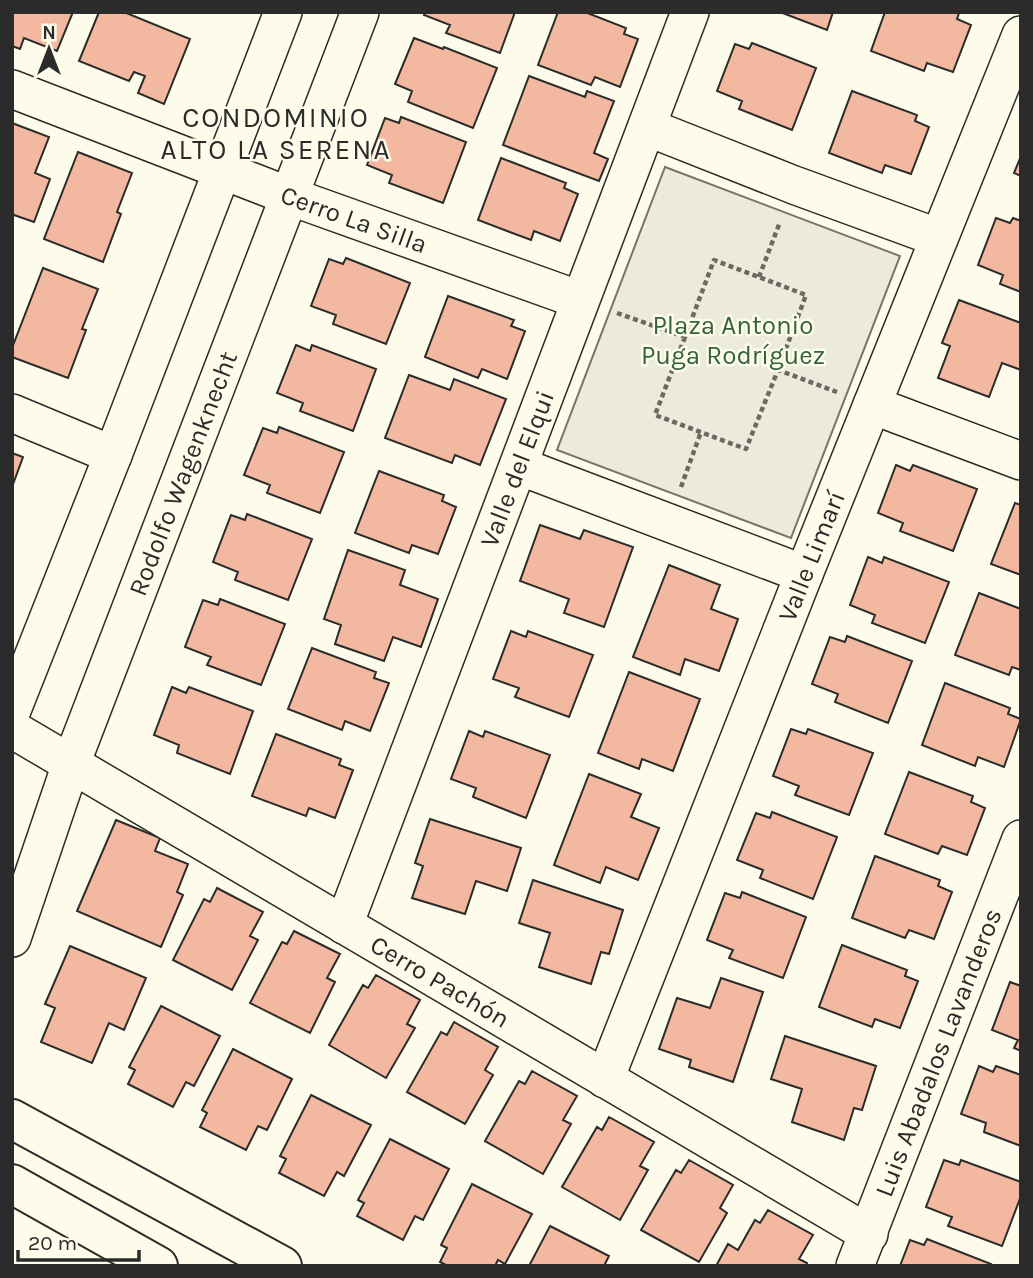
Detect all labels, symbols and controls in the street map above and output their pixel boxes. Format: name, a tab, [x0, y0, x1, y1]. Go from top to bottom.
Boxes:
north arrow	[14, 14, 84, 84]
text: N	[42, 22, 56, 44]
district label: CONDOMINIO ALTO LA SERENA	[160, 101, 392, 166]
street label: Cerro La Silla	[277, 179, 432, 260]
park label: Plaza Antonio Puga Rodríguez	[641, 310, 825, 371]
street label: Rodolfo Wagenknecht	[122, 347, 244, 600]
street label: Valle del Elqui	[473, 386, 561, 551]
street label: Valle Limarí	[771, 486, 851, 626]
street label: Luis Abadalos Lavanderos	[868, 904, 1008, 1201]
street label: Cerro Pachón	[365, 928, 515, 1034]
scale bar	[18, 1218, 138, 1262]
text: 20 m	[28, 1231, 77, 1255]

